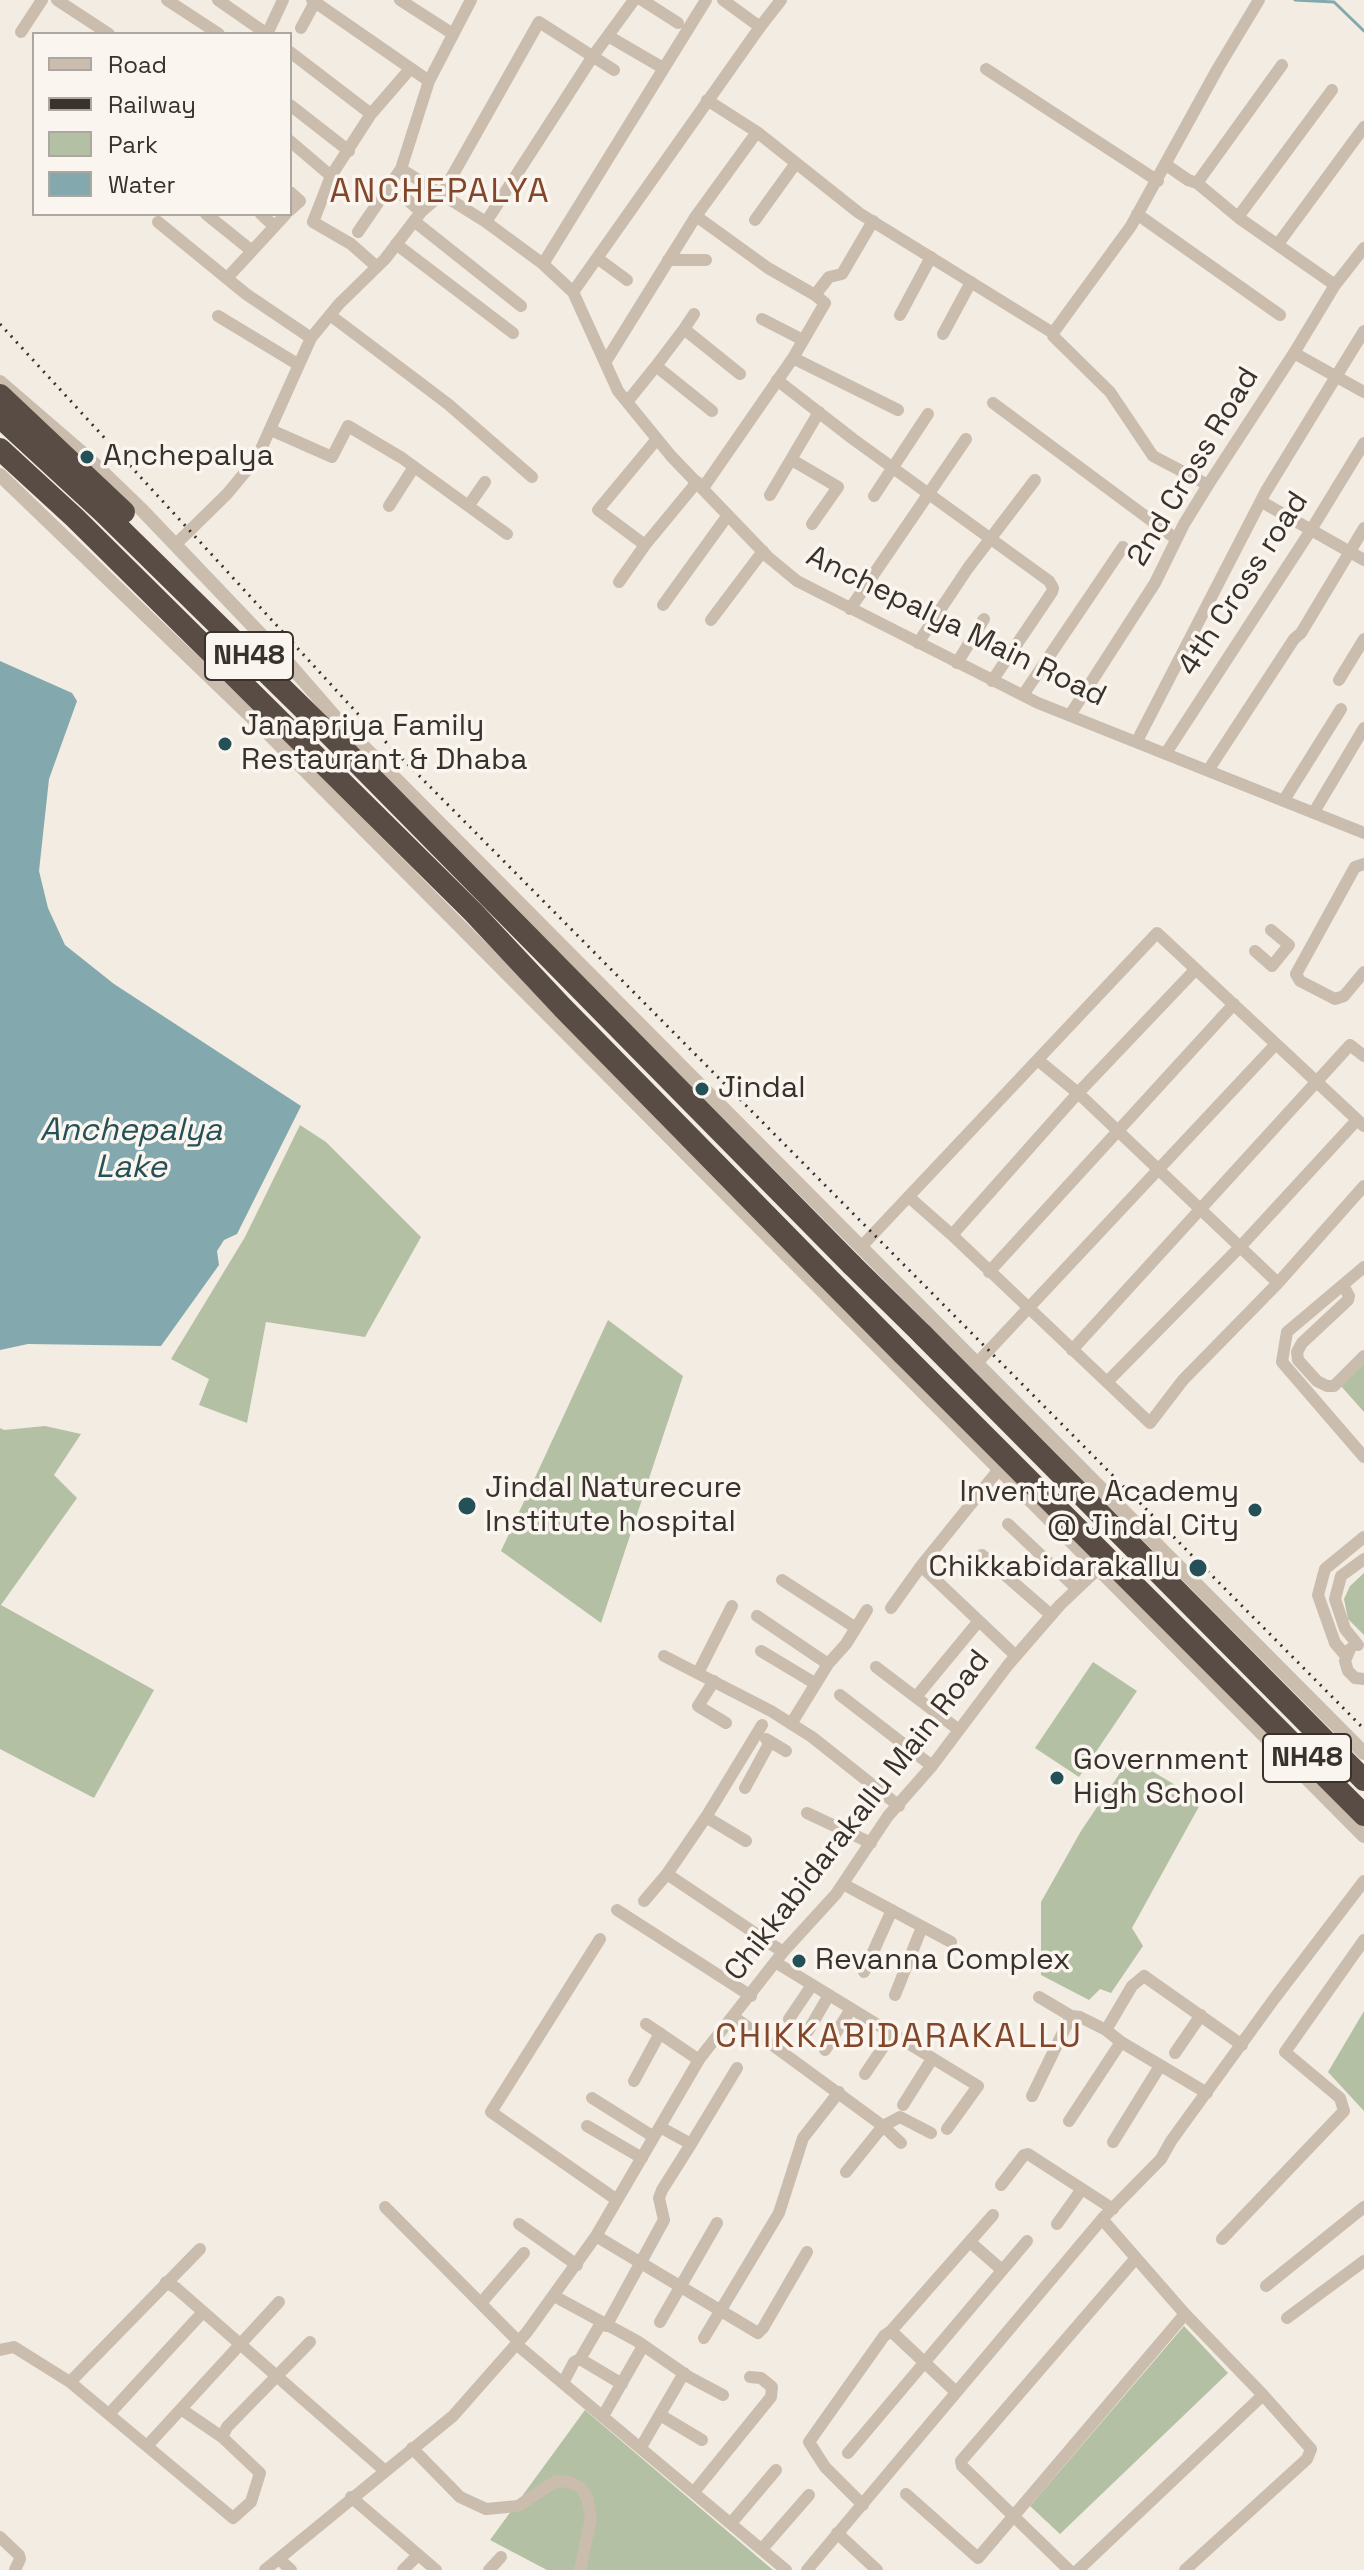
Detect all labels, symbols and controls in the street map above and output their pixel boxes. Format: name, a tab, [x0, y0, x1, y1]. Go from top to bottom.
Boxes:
legend	[32, 32, 292, 216]
text: Road	[108, 49, 167, 80]
text: Railway	[108, 89, 196, 120]
text: Park	[108, 129, 158, 160]
text: Water	[108, 169, 176, 200]
district label: ANCHEPALYA	[329, 173, 551, 213]
street label: 2nd Cross Road	[1121, 361, 1267, 573]
place label: Anchepalya	[103, 439, 274, 475]
marker: Anchepalya	[78, 448, 96, 466]
street label: 4th Cross road	[1171, 485, 1317, 683]
street label: Anchepalya Main Road	[800, 539, 1112, 715]
road number: NH48	[205, 632, 293, 680]
place label: Janapriya Family Restaurant & Dhaba	[241, 709, 528, 780]
marker: Janapriya Family Restaurant & Dhaba	[216, 735, 234, 753]
place label: Jindal	[718, 1071, 805, 1107]
marker: Jindal	[693, 1080, 711, 1098]
water label: Anchepalya Lake	[40, 1112, 222, 1187]
place label: Jindal Naturecure Institute hospital	[485, 1471, 742, 1542]
place label: Inventure Academy @ Jindal City	[959, 1475, 1239, 1546]
marker: Jindal Naturecure Institute hospital	[456, 1495, 478, 1517]
marker: Inventure Academy @ Jindal City	[1246, 1501, 1264, 1519]
place label: Chikkabidarakallu	[928, 1550, 1180, 1586]
marker: Chikkabidarakallu	[1187, 1557, 1209, 1579]
street label: Chikkabidarakallu Main Road	[718, 1644, 998, 1988]
road number: NH48	[1263, 1734, 1351, 1782]
place label: Government High School	[1073, 1743, 1249, 1814]
marker: Government High School	[1048, 1769, 1066, 1787]
place label: Revanna Complex	[815, 1943, 1071, 1979]
marker: Revanna Complex	[790, 1952, 808, 1970]
district label: CHIKKABIDARAKALLU	[715, 2018, 1083, 2058]

